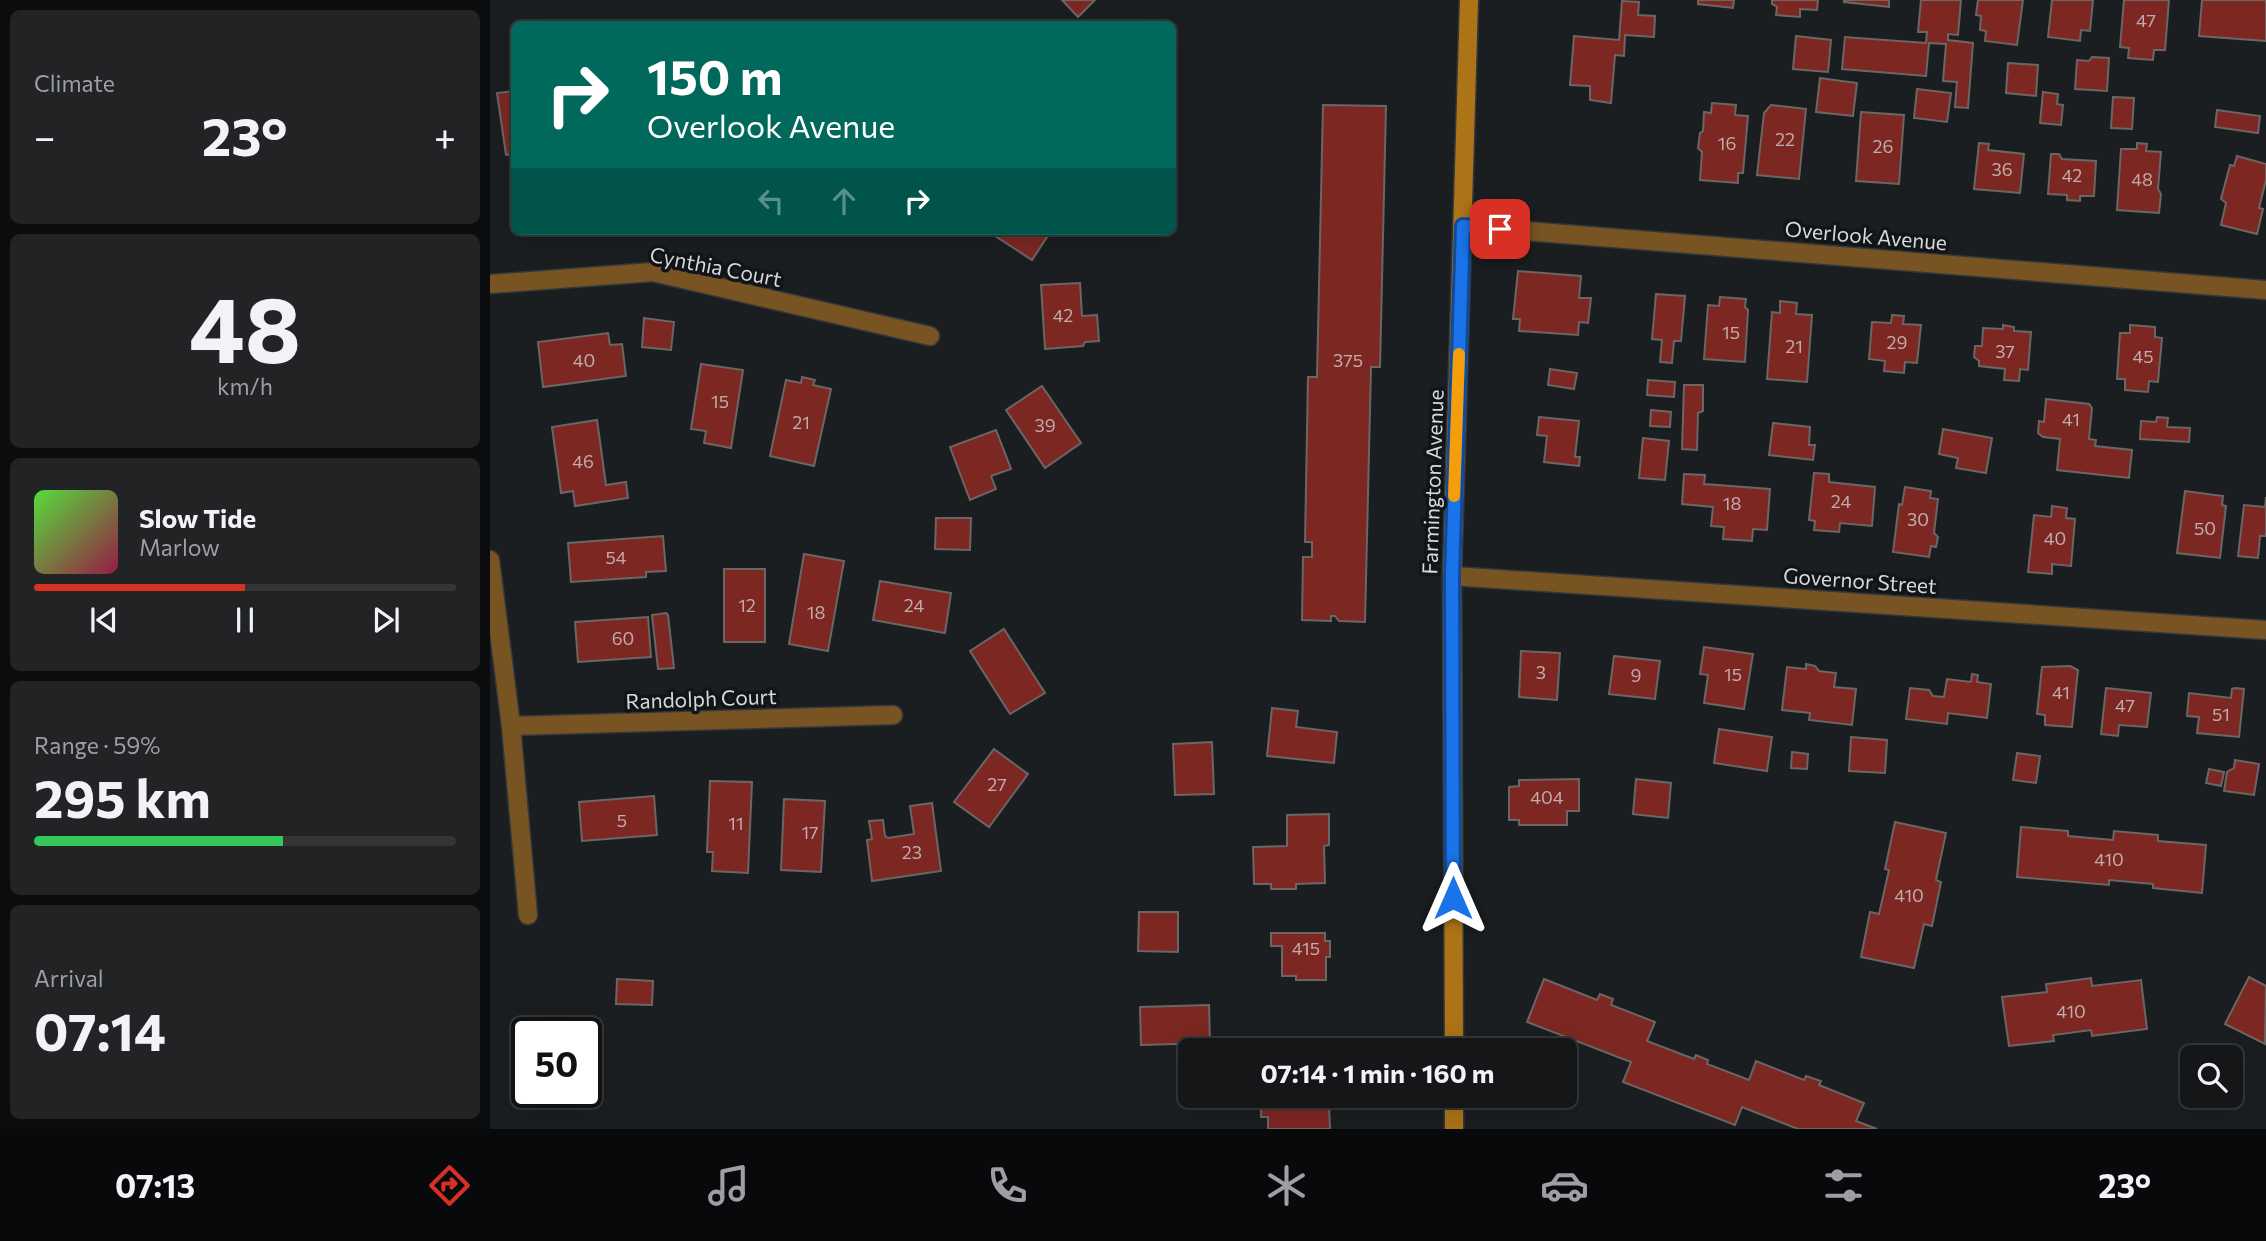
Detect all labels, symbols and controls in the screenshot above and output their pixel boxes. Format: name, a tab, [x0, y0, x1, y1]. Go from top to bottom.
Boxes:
house number: 47	[2136, 9, 2156, 31]
text: 150 m	[647, 45, 782, 105]
icon: right	[532, 49, 623, 140]
text: Climate	[34, 69, 115, 97]
text: 23°	[202, 103, 288, 167]
text: Overlook Avenue	[647, 105, 895, 145]
text: −	[34, 112, 56, 159]
text: +	[434, 112, 456, 159]
house number: 22	[1775, 128, 1795, 150]
house number: 16	[1718, 132, 1736, 154]
house number: 26	[1873, 135, 1893, 157]
house number: 36	[1991, 158, 2013, 180]
house number: 42	[2062, 164, 2082, 186]
house number: 48	[2131, 168, 2153, 190]
icon: left	[752, 182, 790, 220]
icon: ahead	[825, 182, 863, 220]
icon: right	[898, 182, 936, 220]
pin	[1470, 199, 1530, 259]
icon: arrive	[1481, 210, 1519, 248]
street label: Overlook Avenue	[1784, 215, 1948, 255]
street label: Cynthia Court	[648, 241, 784, 291]
text: 48	[189, 270, 301, 382]
house number: 42	[1053, 304, 1073, 326]
house number: 15	[1722, 321, 1740, 343]
house number: 29	[1887, 331, 1907, 353]
house number: 21	[1785, 335, 1803, 357]
house number: 37	[1995, 340, 2015, 362]
house number: 45	[2132, 345, 2154, 367]
house number: 40	[573, 349, 595, 371]
house number: 375	[1333, 349, 1363, 371]
text: km/h	[217, 372, 273, 400]
street label: Farmington Avenue	[1416, 389, 1448, 575]
house number: 15	[711, 390, 729, 412]
house number: 41	[2062, 408, 2080, 430]
house number: 21	[792, 411, 810, 433]
house number: 39	[1034, 414, 1056, 436]
house number: 46	[572, 450, 594, 472]
house number: 24	[1831, 490, 1851, 512]
house number: 18	[1723, 492, 1741, 514]
text: Slow Tide	[139, 502, 256, 533]
house number: 30	[1907, 508, 1929, 530]
house number: 50	[2194, 517, 2216, 539]
house number: 40	[2044, 527, 2066, 549]
text: Marlow	[139, 533, 220, 561]
house number: 54	[605, 546, 627, 568]
street label: Governor Street	[1782, 562, 1938, 598]
house number: 12	[738, 594, 756, 616]
house number: 24	[904, 594, 924, 616]
icon: previous	[85, 601, 123, 639]
icon: pause	[226, 601, 264, 639]
icon: next	[367, 601, 405, 639]
house number: 18	[807, 601, 825, 623]
house number: 60	[612, 627, 634, 649]
house number: 3	[1536, 661, 1546, 683]
house number: 15	[1724, 663, 1742, 685]
house number: 9	[1631, 664, 1641, 686]
house number: 41	[2052, 681, 2070, 703]
street label: Randolph Court	[625, 683, 777, 713]
house number: 47	[2115, 694, 2135, 716]
house number: 51	[2212, 703, 2230, 725]
text: Range · 59%	[34, 731, 161, 759]
text: 295 km	[34, 765, 211, 829]
house number: 27	[987, 773, 1007, 795]
house number: 404	[1530, 786, 1564, 808]
house number: 5	[617, 809, 627, 831]
house number: 11	[728, 812, 744, 834]
house number: 17	[801, 821, 819, 843]
house number: 23	[902, 841, 922, 863]
house number: 410	[2094, 848, 2124, 870]
position arrow	[1416, 861, 1490, 935]
house number: 410	[1894, 884, 1924, 906]
house number: 415	[1292, 937, 1320, 959]
text: Arrival	[34, 964, 104, 992]
text: 07:14	[34, 998, 166, 1062]
house number: 410	[2056, 1000, 2086, 1022]
speed limit sign: 50	[511, 1017, 602, 1108]
map controls	[2180, 1045, 2243, 1108]
button: search	[2180, 1045, 2243, 1108]
text: 07:14 · 1 min · 160 m	[1261, 1057, 1494, 1088]
icon: directions	[425, 1161, 474, 1210]
icon: music	[704, 1161, 753, 1210]
icon: phone	[983, 1161, 1032, 1210]
icon: climate	[1262, 1161, 1311, 1210]
icon: car	[1540, 1161, 1589, 1210]
icon: filters	[1819, 1161, 1868, 1210]
text: 07:13	[115, 1165, 195, 1205]
text: 23°	[2098, 1165, 2151, 1205]

